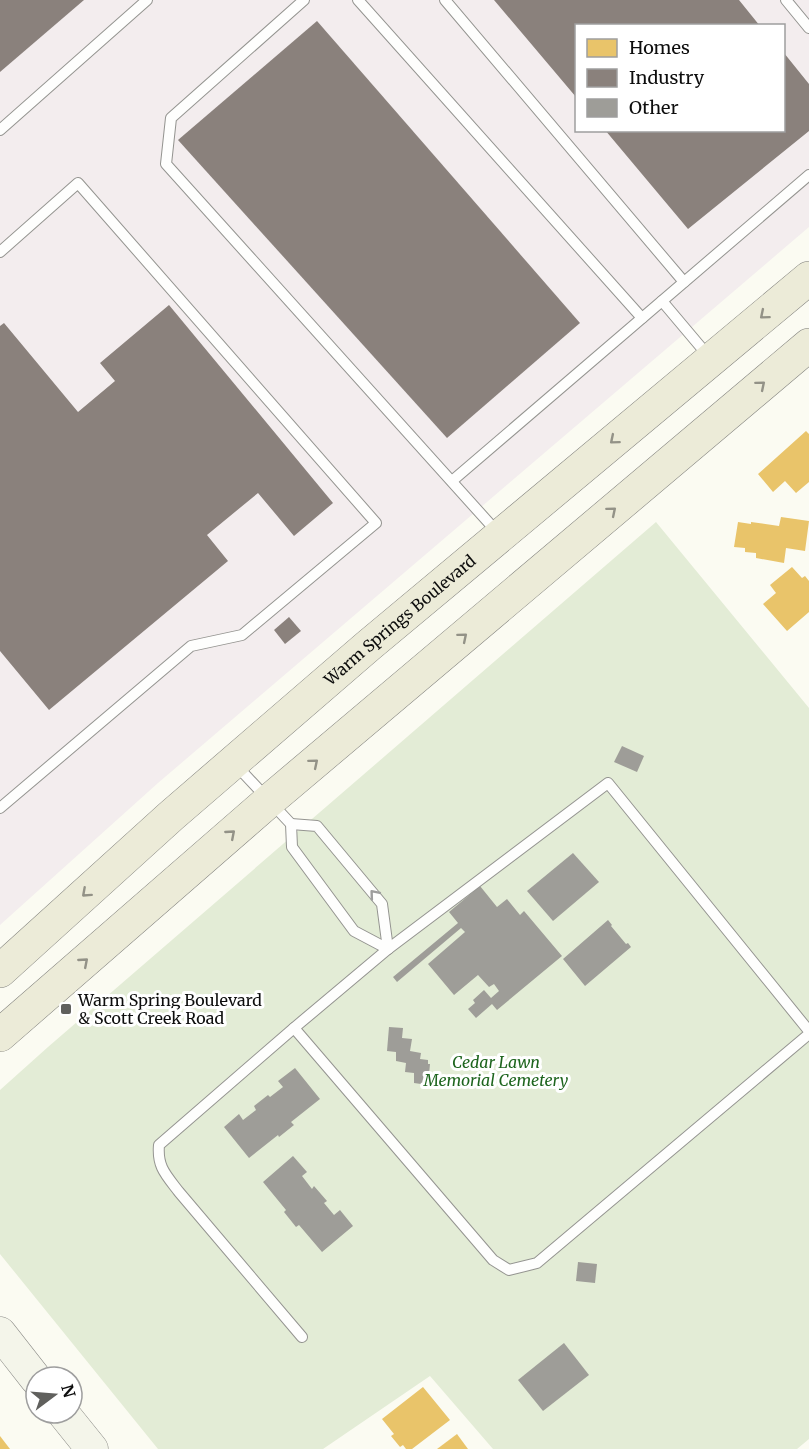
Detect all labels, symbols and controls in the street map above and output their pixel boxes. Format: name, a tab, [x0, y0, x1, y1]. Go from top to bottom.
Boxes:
legend	[575, 24, 785, 132]
text: Homes	[629, 36, 690, 59]
text: Industry	[629, 66, 705, 89]
text: Other	[629, 96, 679, 119]
one-way arrow	[760, 308, 771, 319]
one-way arrow	[754, 382, 765, 393]
one-way arrow	[610, 433, 621, 444]
one-way arrow	[605, 507, 616, 518]
street label: Warm Springs Boulevard	[319, 550, 480, 690]
one-way arrow	[456, 633, 467, 644]
one-way arrow	[307, 759, 318, 770]
one-way arrow	[224, 830, 235, 841]
one-way arrow	[82, 886, 93, 897]
one-way arrow	[371, 890, 382, 901]
one-way arrow	[77, 958, 88, 969]
place label: Warm Spring Boulevard & Scott Creek Road	[77, 990, 262, 1028]
marker: Warm Spring Boulevard & Scott Creek Road	[59, 1002, 73, 1016]
park label: Cedar Lawn Memorial Cemetery	[423, 1052, 568, 1090]
north arrow	[24, 1365, 84, 1425]
text: N	[57, 1382, 80, 1400]

